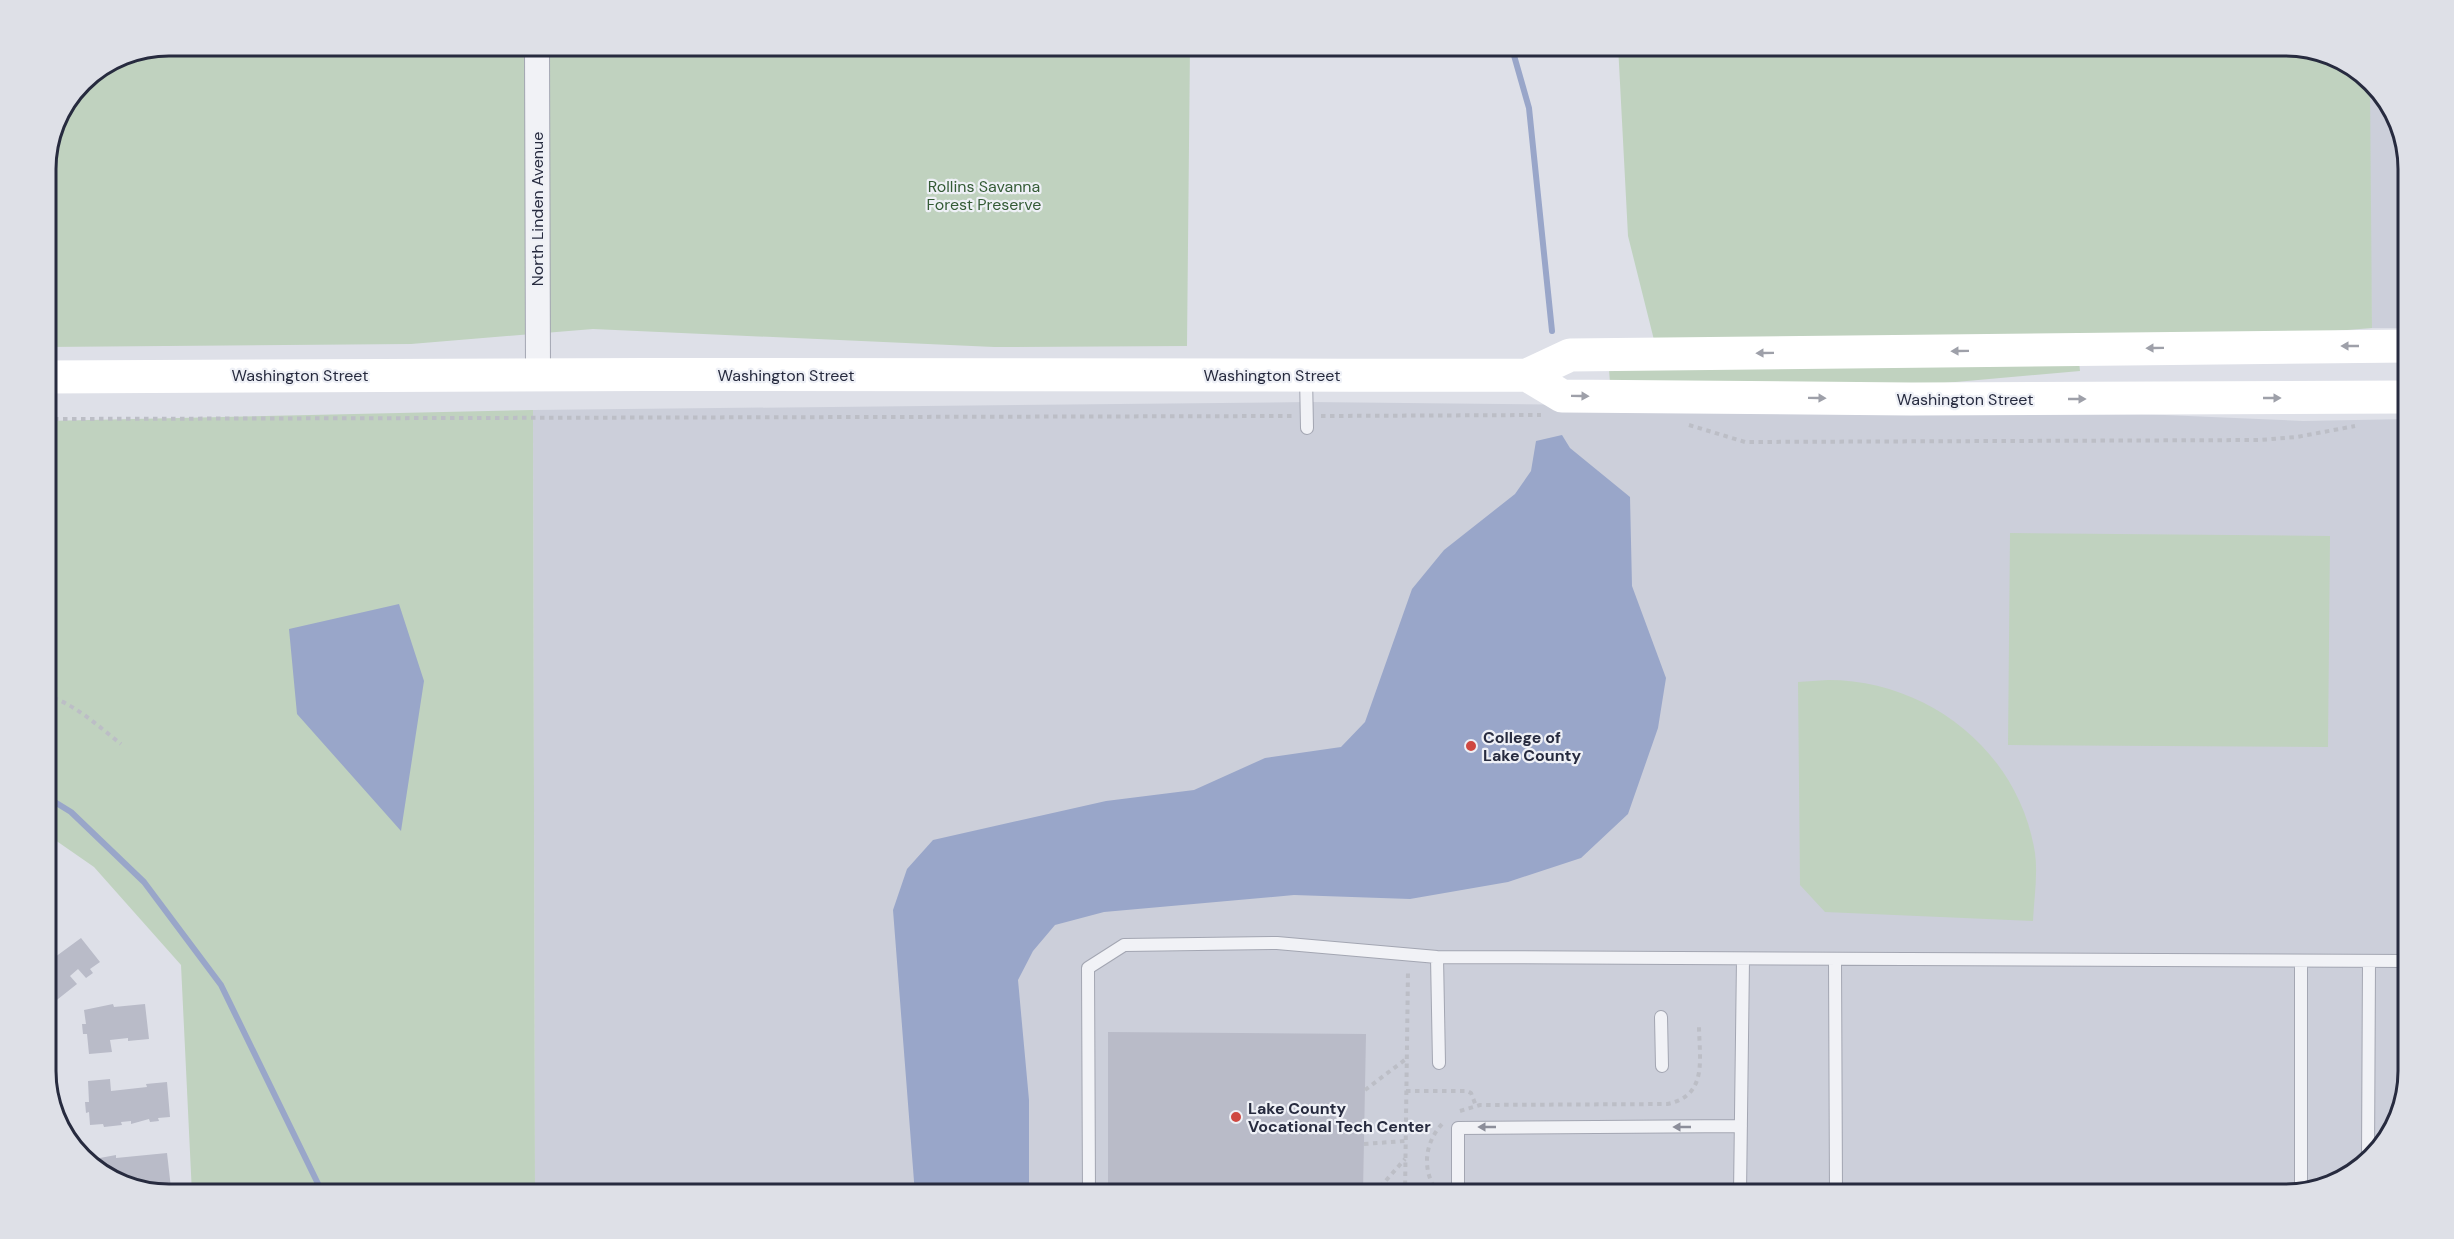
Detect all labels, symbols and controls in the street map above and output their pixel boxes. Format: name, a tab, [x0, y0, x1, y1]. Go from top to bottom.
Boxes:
street label: North Linden Avenue	[527, 132, 548, 286]
park label: Rollins Savanna Forest Preserve	[927, 176, 1041, 215]
one-way arrow	[2341, 341, 2360, 351]
one-way arrow	[2146, 343, 2165, 353]
one-way arrow	[1951, 346, 1970, 355]
one-way arrow	[1756, 349, 1775, 358]
street label: Washington Street	[232, 365, 368, 386]
street label: Washington Street	[718, 365, 854, 386]
street label: Washington Street	[1204, 365, 1340, 386]
street label: Washington Street	[1897, 389, 2033, 410]
one-way arrow	[1570, 391, 1589, 401]
one-way arrow	[2263, 393, 2282, 403]
one-way arrow	[1807, 394, 1826, 403]
one-way arrow	[2068, 394, 2087, 403]
place label: College of Lake County	[1483, 727, 1581, 766]
marker: College of Lake County	[1464, 739, 1478, 753]
place label: Lake County Vocational Tech Center	[1248, 1098, 1431, 1137]
marker: Lake County Vocational Tech Center	[1229, 1110, 1243, 1124]
one-way arrow	[1478, 1122, 1497, 1132]
one-way arrow	[1673, 1122, 1692, 1132]

